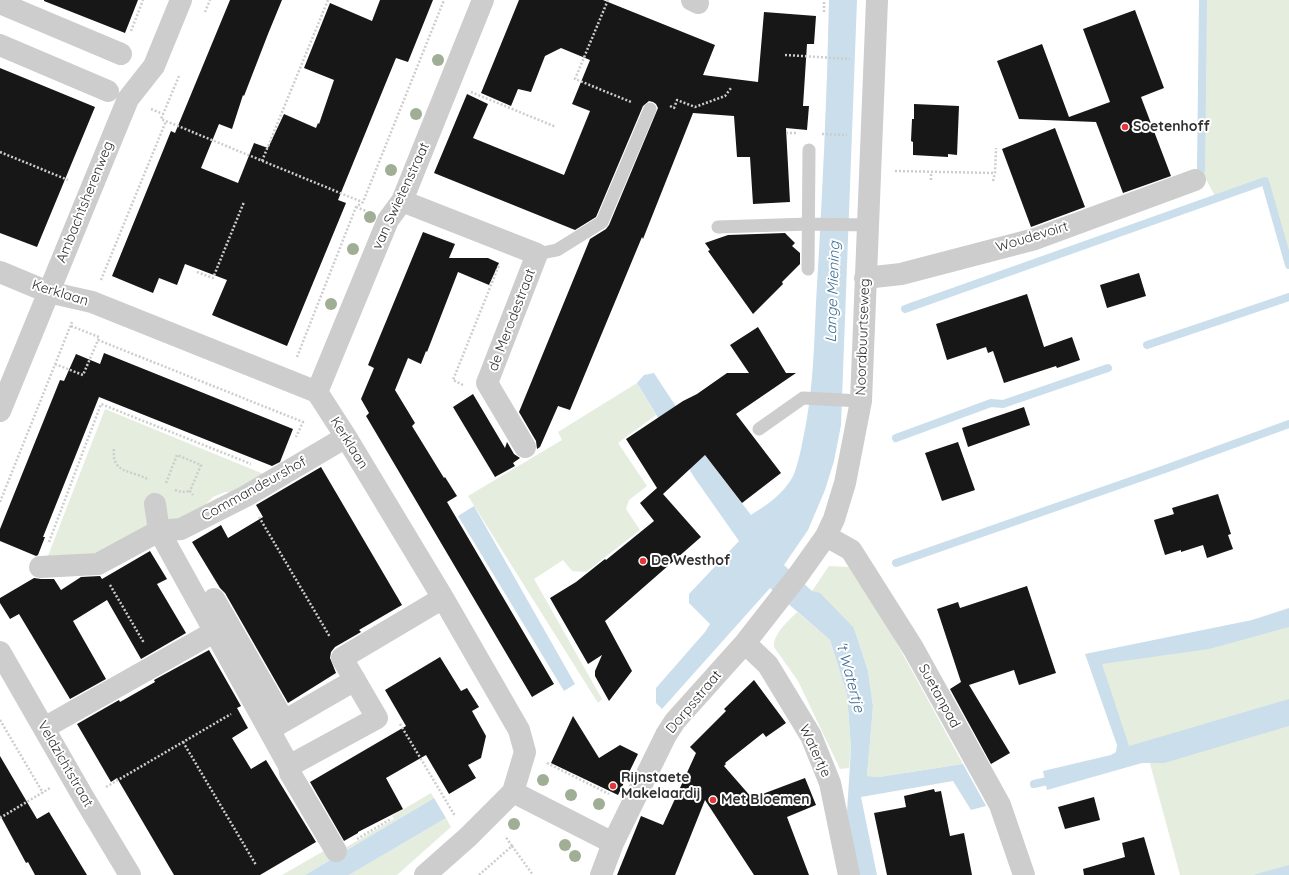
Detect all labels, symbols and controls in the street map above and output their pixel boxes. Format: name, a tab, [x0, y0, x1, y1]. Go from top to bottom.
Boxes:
place label: Soetenhoff	[1133, 119, 1210, 135]
marker: Soetenhoff	[1120, 122, 1130, 132]
street label: Ambachtsherenweg	[53, 139, 117, 265]
street label: van Swietenstraat	[369, 140, 433, 252]
street label: Woudevoirt	[994, 218, 1070, 256]
water label: Lange Miening	[822, 241, 844, 343]
street label: de Merodestraat	[485, 267, 539, 373]
street label: Kerklaan	[30, 276, 90, 310]
street label: Noordbuurtseweg	[853, 278, 873, 396]
street label: Kerklaan	[326, 414, 372, 472]
street label: Commandeurshof	[199, 453, 309, 525]
place label: De Westhof	[651, 553, 730, 569]
marker: De Westhof	[638, 556, 648, 566]
water label: 't Watertje	[832, 640, 868, 714]
street label: Suetanpad	[915, 661, 963, 731]
street label: Dorpsstraat	[663, 667, 725, 737]
street label: Veldzichtstraat	[34, 718, 96, 810]
street label: Watertje	[795, 722, 835, 780]
place label: Rijnstaete Makelaardij	[621, 770, 700, 802]
marker: Rijnstaete Makelaardij	[608, 781, 618, 791]
place label: Met Bloemen	[721, 792, 810, 808]
marker: Met Bloemen	[708, 795, 718, 805]

